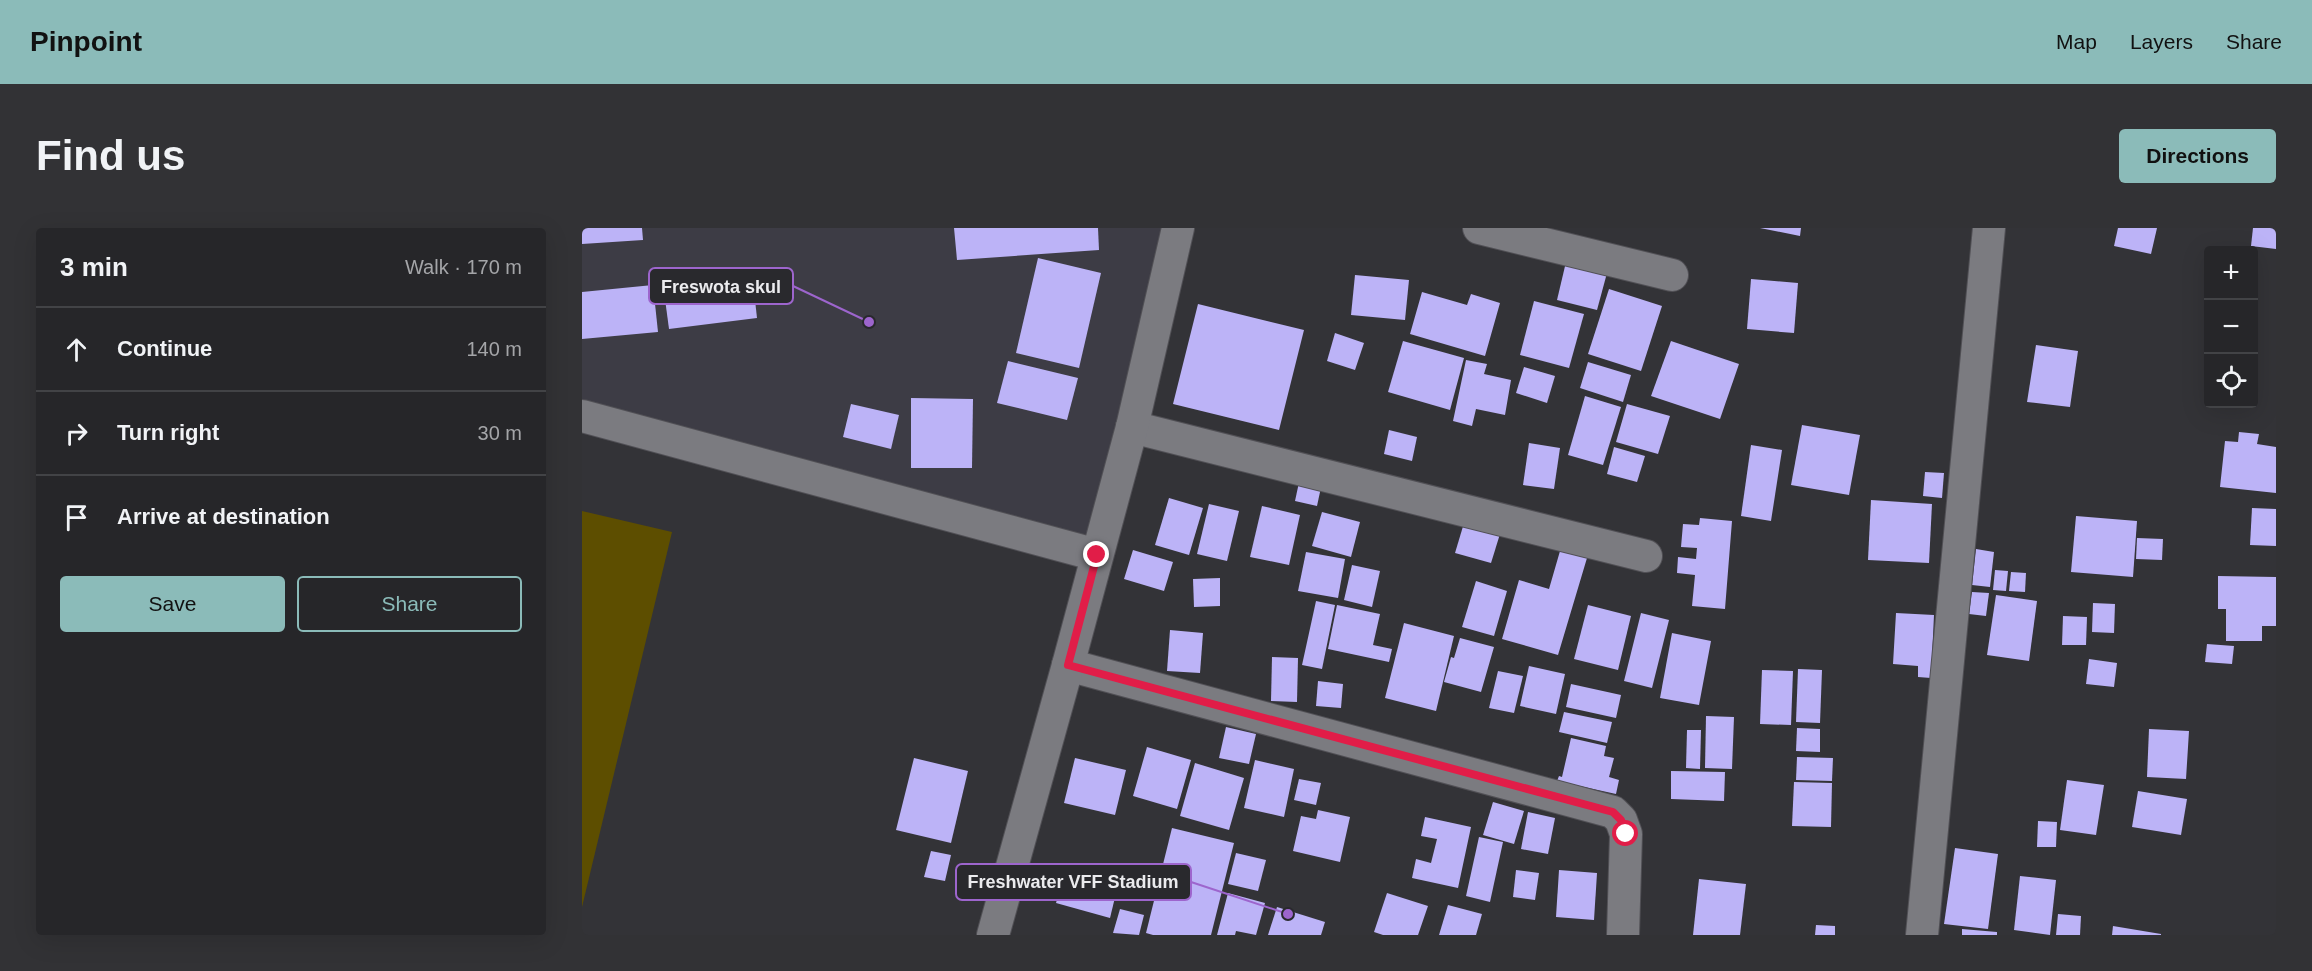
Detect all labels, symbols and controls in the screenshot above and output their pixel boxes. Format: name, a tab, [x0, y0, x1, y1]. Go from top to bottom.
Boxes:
text: Pinpoint	[30, 26, 142, 57]
text: Map	[2056, 30, 2097, 53]
text: Layers	[2130, 30, 2193, 53]
text: Share	[2226, 30, 2282, 53]
button: Directions	[2119, 129, 2276, 183]
text: Find us	[36, 132, 185, 179]
map controls	[2204, 246, 2258, 408]
button: +	[2204, 246, 2258, 300]
text: 3 min	[60, 252, 128, 282]
text: Walk · 170 m	[405, 256, 522, 278]
callout: Freswota skul	[649, 268, 793, 304]
text: Freswota skul	[661, 277, 781, 297]
button: −	[2204, 300, 2258, 354]
icon: ahead	[60, 333, 93, 366]
text: Continue	[117, 336, 212, 361]
text: 140 m	[466, 338, 522, 360]
button: locate	[2204, 354, 2258, 408]
icon: right	[60, 417, 93, 450]
text: Turn right	[117, 420, 219, 445]
text: 30 m	[478, 422, 522, 444]
icon: arrive	[60, 501, 93, 534]
text: Arrive at destination	[117, 504, 330, 529]
route end	[1083, 541, 1109, 567]
button: Save	[60, 576, 285, 632]
button: Share	[297, 576, 522, 632]
route start	[1612, 820, 1638, 846]
callout: Freshwater VFF Stadium	[956, 864, 1191, 900]
text: Freshwater VFF Stadium	[967, 872, 1179, 892]

